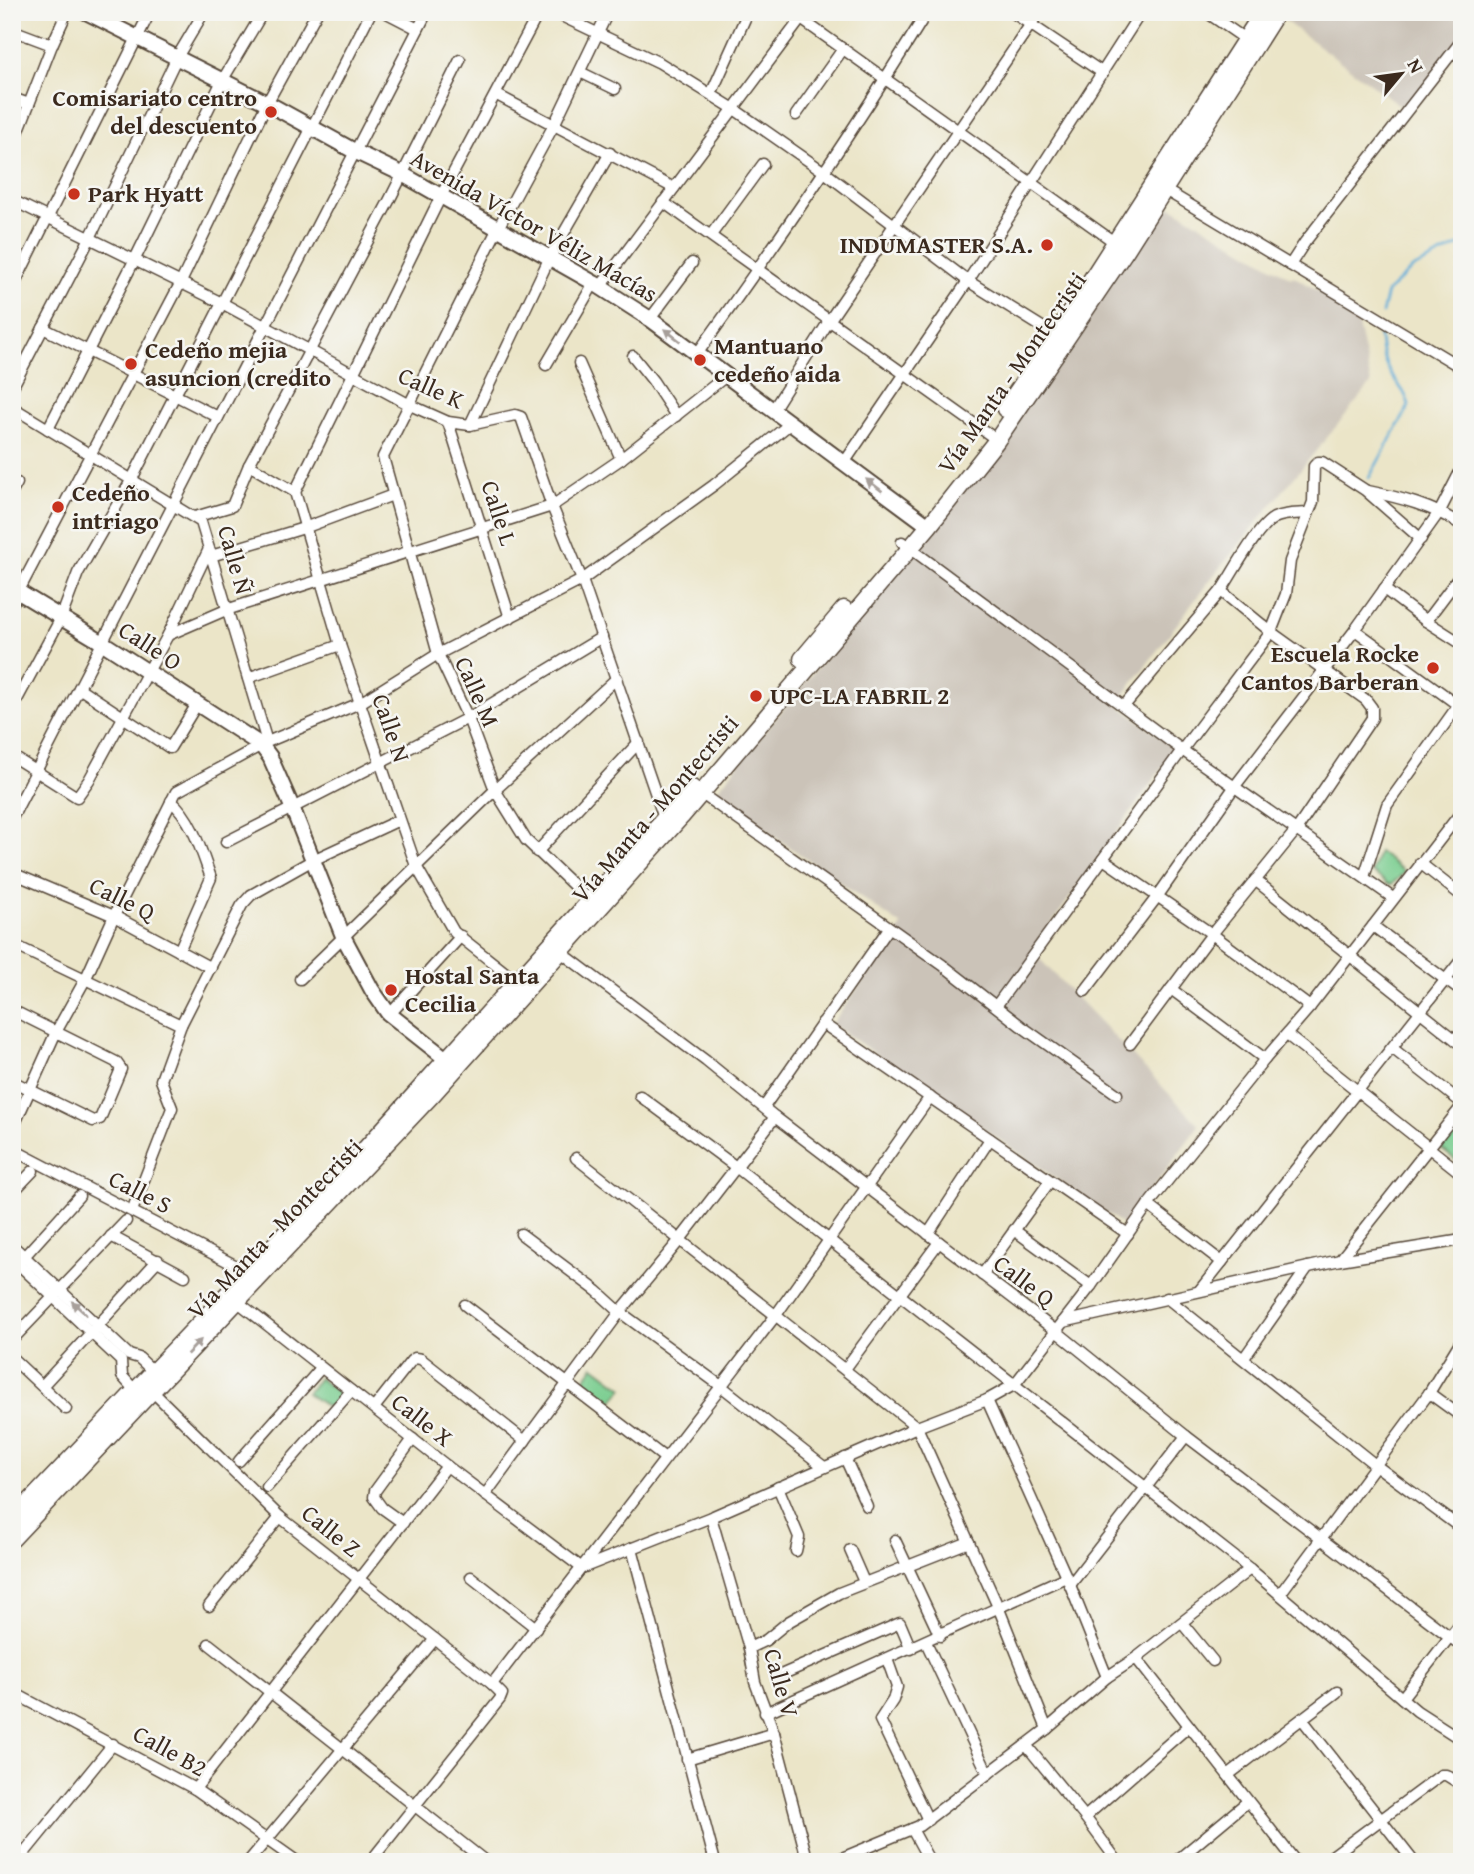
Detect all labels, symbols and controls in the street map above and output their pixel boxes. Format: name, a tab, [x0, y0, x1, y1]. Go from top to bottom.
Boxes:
north arrow	[1366, 38, 1436, 108]
text: N	[1401, 53, 1431, 78]
place label: Comisariato centro del descuento	[53, 80, 257, 143]
marker: Comisariato centro del descuento	[263, 104, 279, 120]
street label: Avenida Víctor Véliz Macías	[404, 140, 664, 311]
place label: Park Hyatt	[88, 176, 203, 211]
marker: Park Hyatt	[66, 186, 82, 202]
place label: INDUMASTER S.A.	[840, 227, 1033, 262]
marker: INDUMASTER S.A.	[1039, 237, 1055, 253]
street label: Vía Manta - Montecristi	[929, 264, 1095, 481]
one-way arrow	[663, 328, 681, 343]
place label: Mantuano cedeño aida	[714, 328, 841, 391]
place label: Cedeño mejia asuncion (credito	[145, 332, 331, 395]
marker: Mantuano cedeño aida	[692, 352, 708, 368]
marker: Cedeño mejia asuncion (credito	[123, 356, 139, 372]
street label: Calle K	[393, 358, 470, 418]
place label: Cedeño intriago	[72, 475, 159, 538]
street label: Calle L	[473, 476, 526, 550]
one-way arrow	[865, 479, 883, 493]
marker: Cedeño intriago	[50, 499, 66, 515]
street label: Calle Ñ	[209, 521, 262, 599]
street label: Calle O	[112, 612, 189, 679]
place label: Escuela Rocke Cantos Barberan	[1241, 636, 1419, 699]
street label: Calle M	[446, 651, 509, 733]
marker: Escuela Rocke Cantos Barberan	[1425, 660, 1441, 676]
place label: UPC-LA FABRIL 2	[770, 678, 949, 713]
marker: UPC-LA FABRIL 2	[748, 688, 764, 704]
street label: Calle N	[364, 689, 420, 767]
street label: Vía Manta - Montecristi	[563, 707, 747, 910]
street label: Calle Q	[84, 868, 162, 930]
place label: Hostal Santa Cecilia	[405, 958, 540, 1021]
marker: Hostal Santa Cecilia	[383, 982, 399, 998]
street label: Vía Manta - Montecristi	[179, 1130, 371, 1327]
street label: Calle S	[103, 1161, 178, 1222]
street label: Calle Q	[986, 1246, 1064, 1316]
one-way arrow	[71, 1301, 88, 1317]
one-way arrow	[186, 1339, 202, 1356]
street label: Calle X	[384, 1384, 460, 1455]
street label: Calle Z	[294, 1496, 368, 1565]
street label: Calle V	[755, 1644, 808, 1722]
street label: Calle B2	[127, 1716, 214, 1785]

